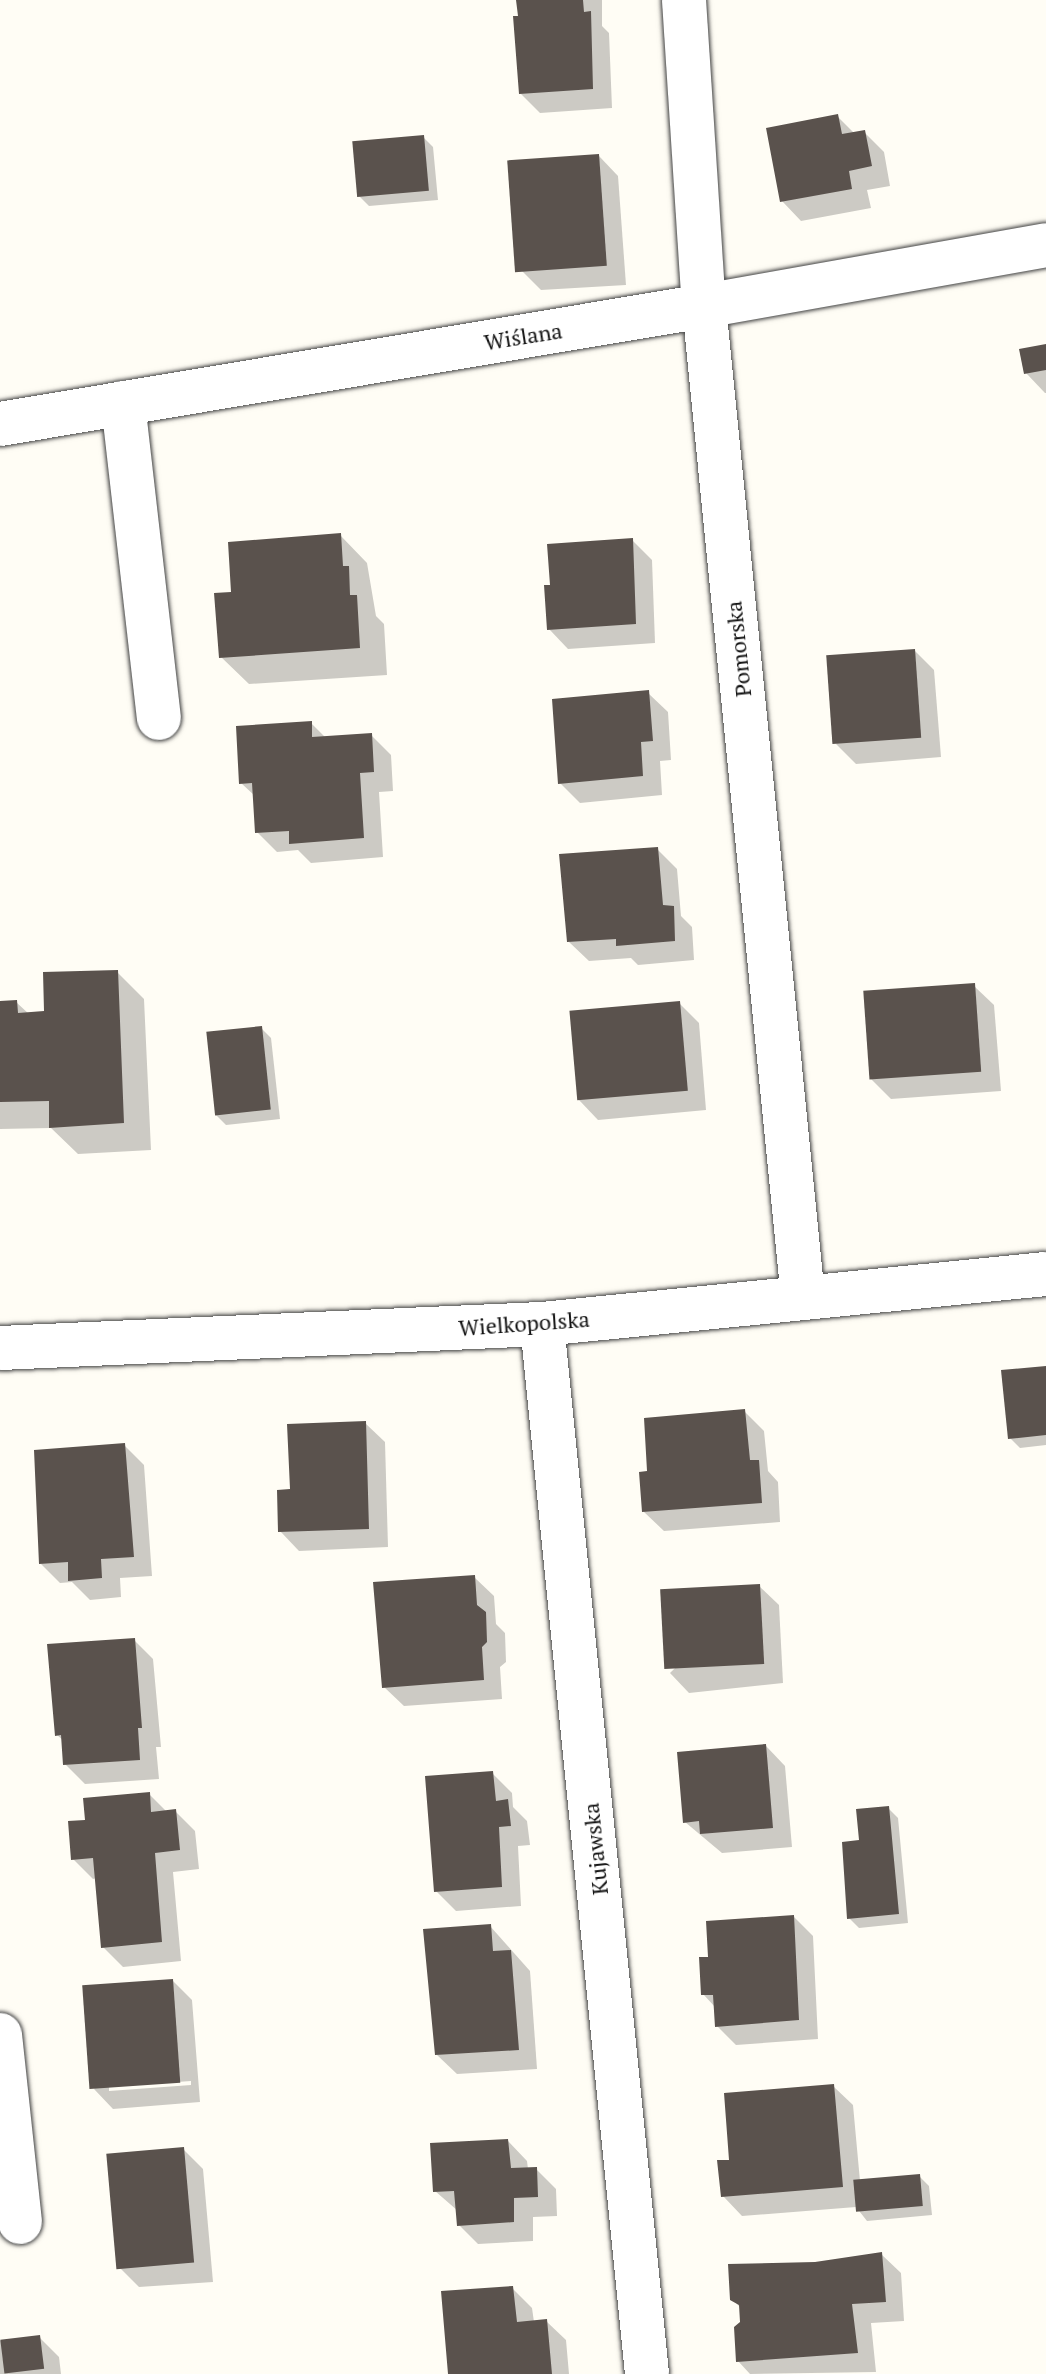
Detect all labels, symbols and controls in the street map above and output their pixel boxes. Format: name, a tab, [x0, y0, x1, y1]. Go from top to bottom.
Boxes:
street label: Wiślana	[482, 317, 564, 355]
street label: Pomorska	[720, 600, 756, 698]
street label: Wielkopolska	[458, 1305, 590, 1341]
street label: Kujawska	[577, 1802, 613, 1896]

